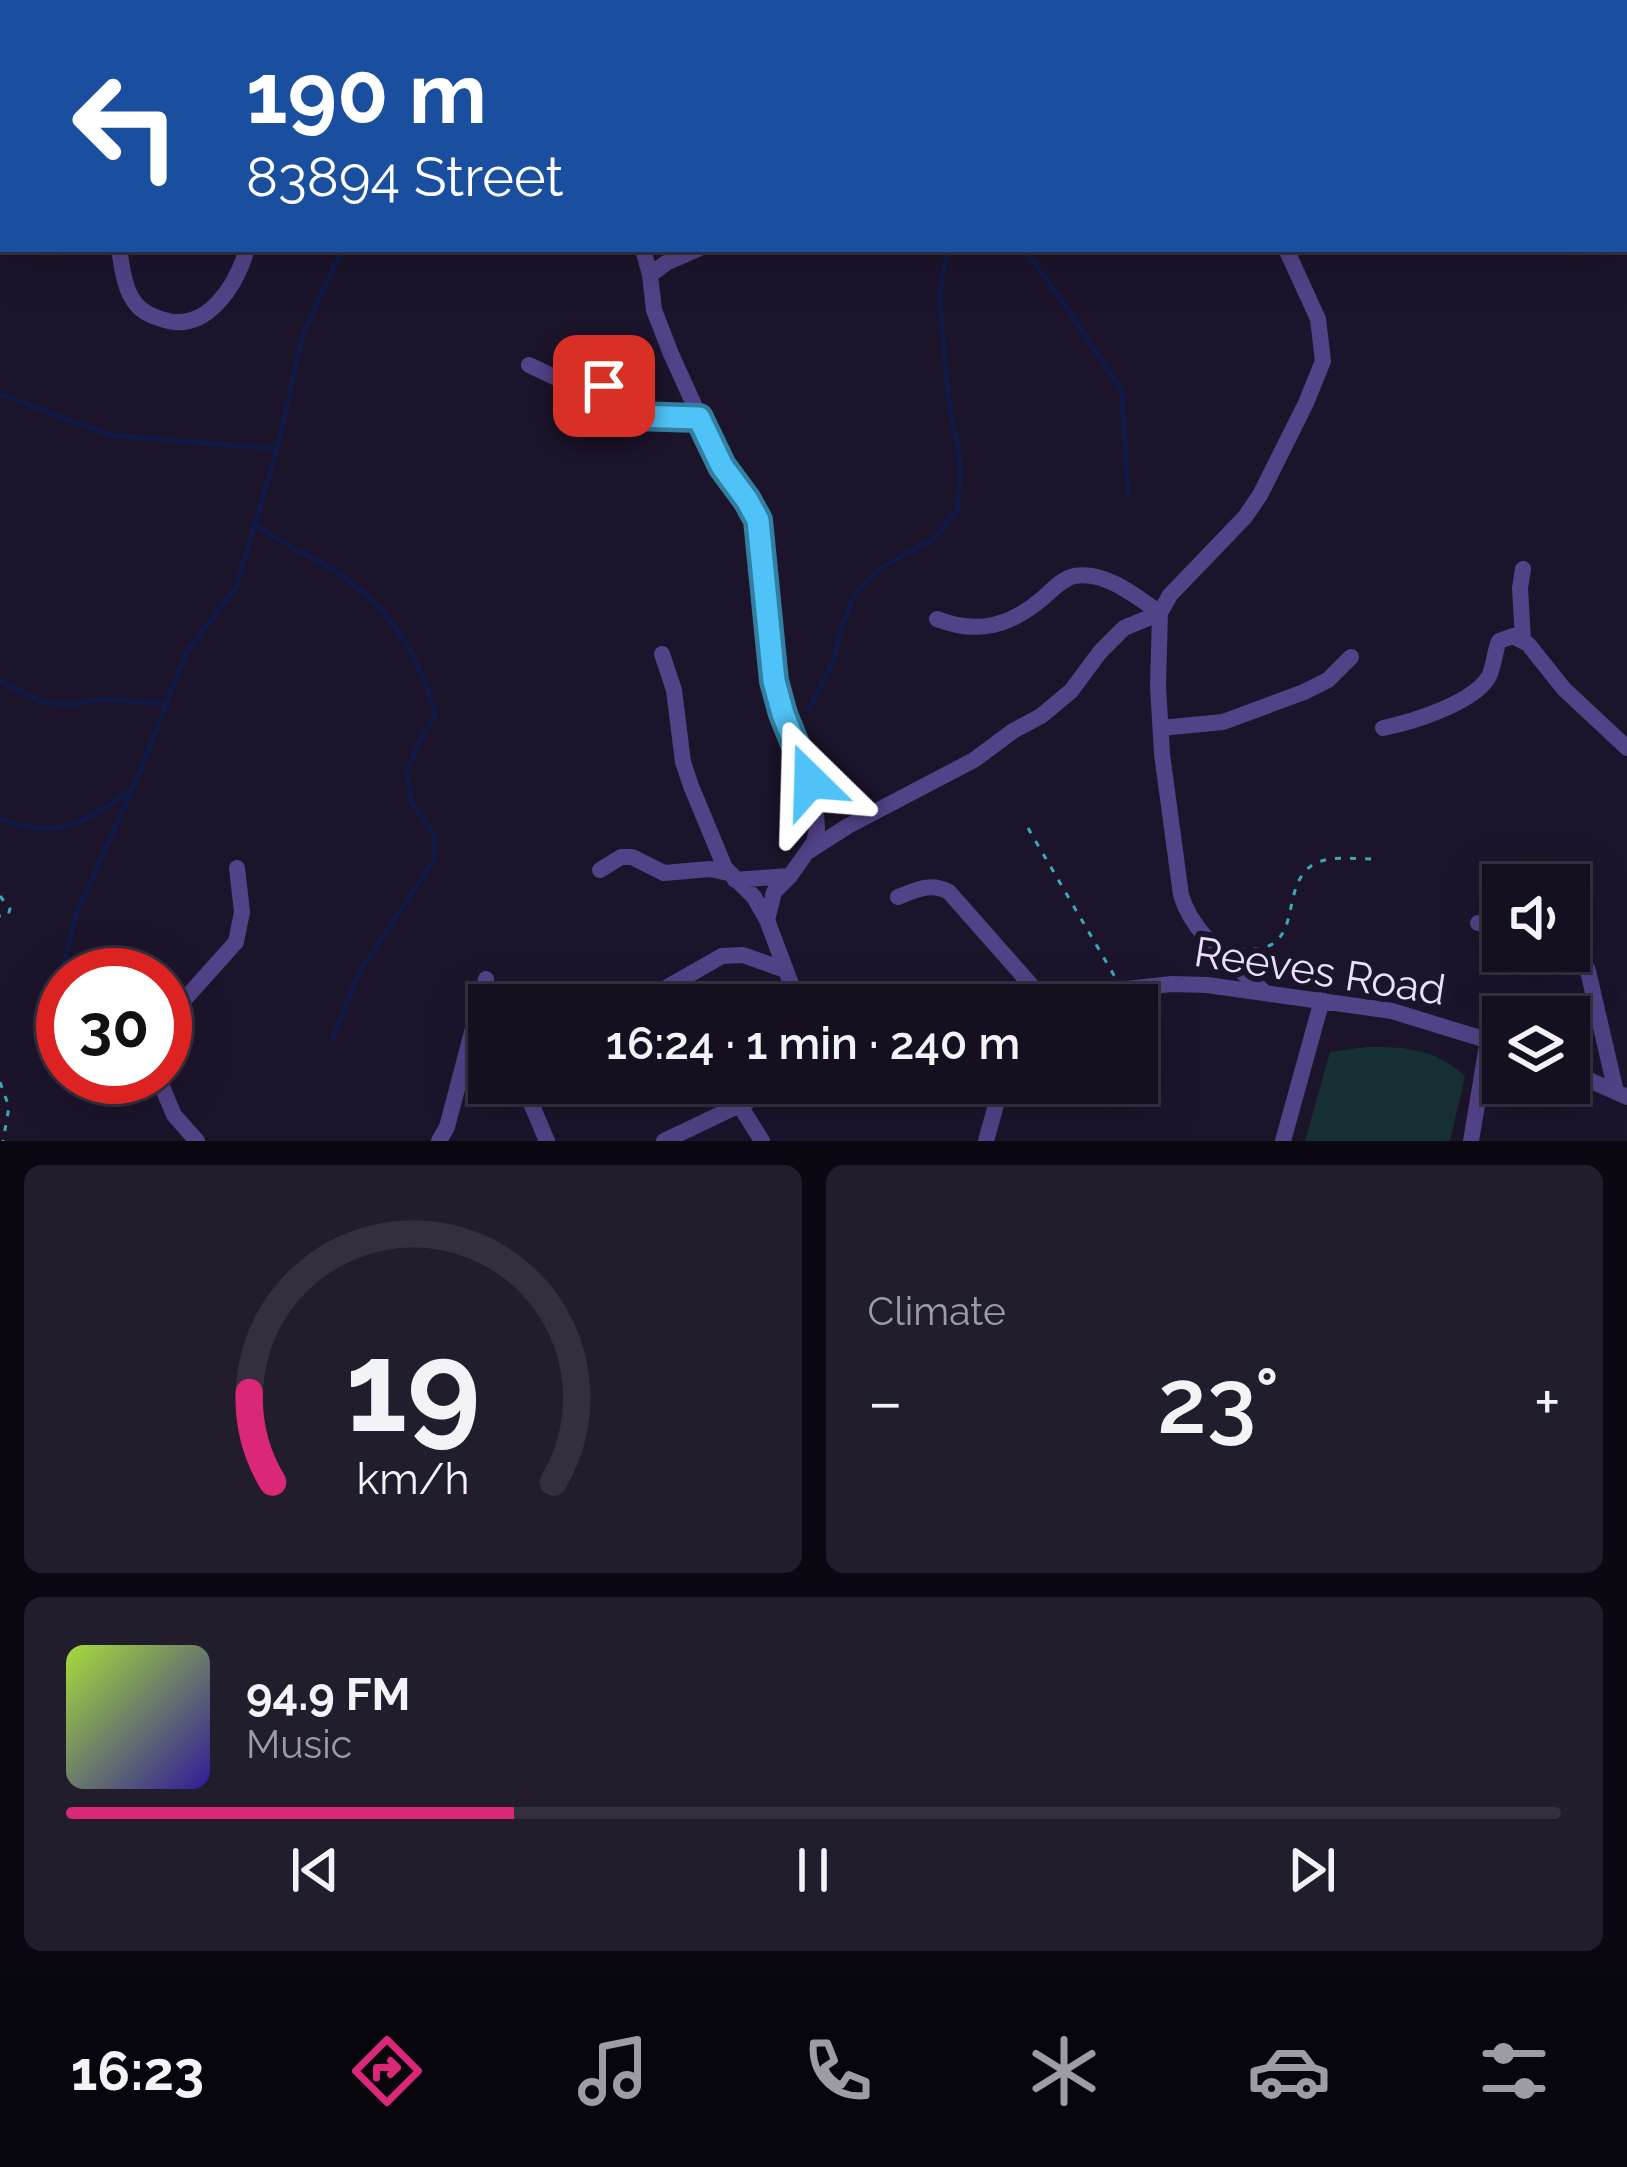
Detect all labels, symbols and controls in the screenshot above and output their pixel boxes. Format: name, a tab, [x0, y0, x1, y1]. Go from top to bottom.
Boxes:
text: 190 m	[246, 44, 487, 143]
icon: left	[48, 48, 204, 204]
text: 83894 Street	[246, 145, 563, 209]
pin	[553, 335, 655, 437]
icon: arrive	[571, 353, 637, 419]
position arrow	[747, 718, 873, 844]
map controls	[1482, 864, 1590, 1104]
button: sound	[1482, 864, 1590, 972]
street label: Reeves Road	[1191, 927, 1449, 1015]
speed limit sign: 30	[36, 948, 192, 1104]
button: layers	[1482, 996, 1590, 1104]
text: 16:24 · 1 min · 240 m	[606, 1017, 1020, 1070]
text: Climate	[868, 1288, 1006, 1334]
text: 19	[345, 1314, 480, 1460]
text: 23°	[1157, 1348, 1279, 1454]
text: −	[868, 1363, 903, 1440]
text: +	[1534, 1363, 1561, 1440]
text: km/h	[356, 1454, 469, 1504]
text: 94.9 FM	[246, 1668, 410, 1721]
text: Music	[246, 1721, 352, 1767]
icon: previous	[282, 1837, 348, 1903]
icon: pause	[780, 1837, 846, 1903]
icon: next	[1279, 1837, 1345, 1903]
icon: directions	[345, 2029, 429, 2113]
icon: music	[571, 2029, 655, 2113]
icon: phone	[796, 2029, 880, 2113]
icon: climate	[1022, 2029, 1106, 2113]
icon: car	[1247, 2029, 1331, 2113]
icon: filters	[1472, 2029, 1556, 2113]
text: 16:23	[71, 2039, 204, 2103]

